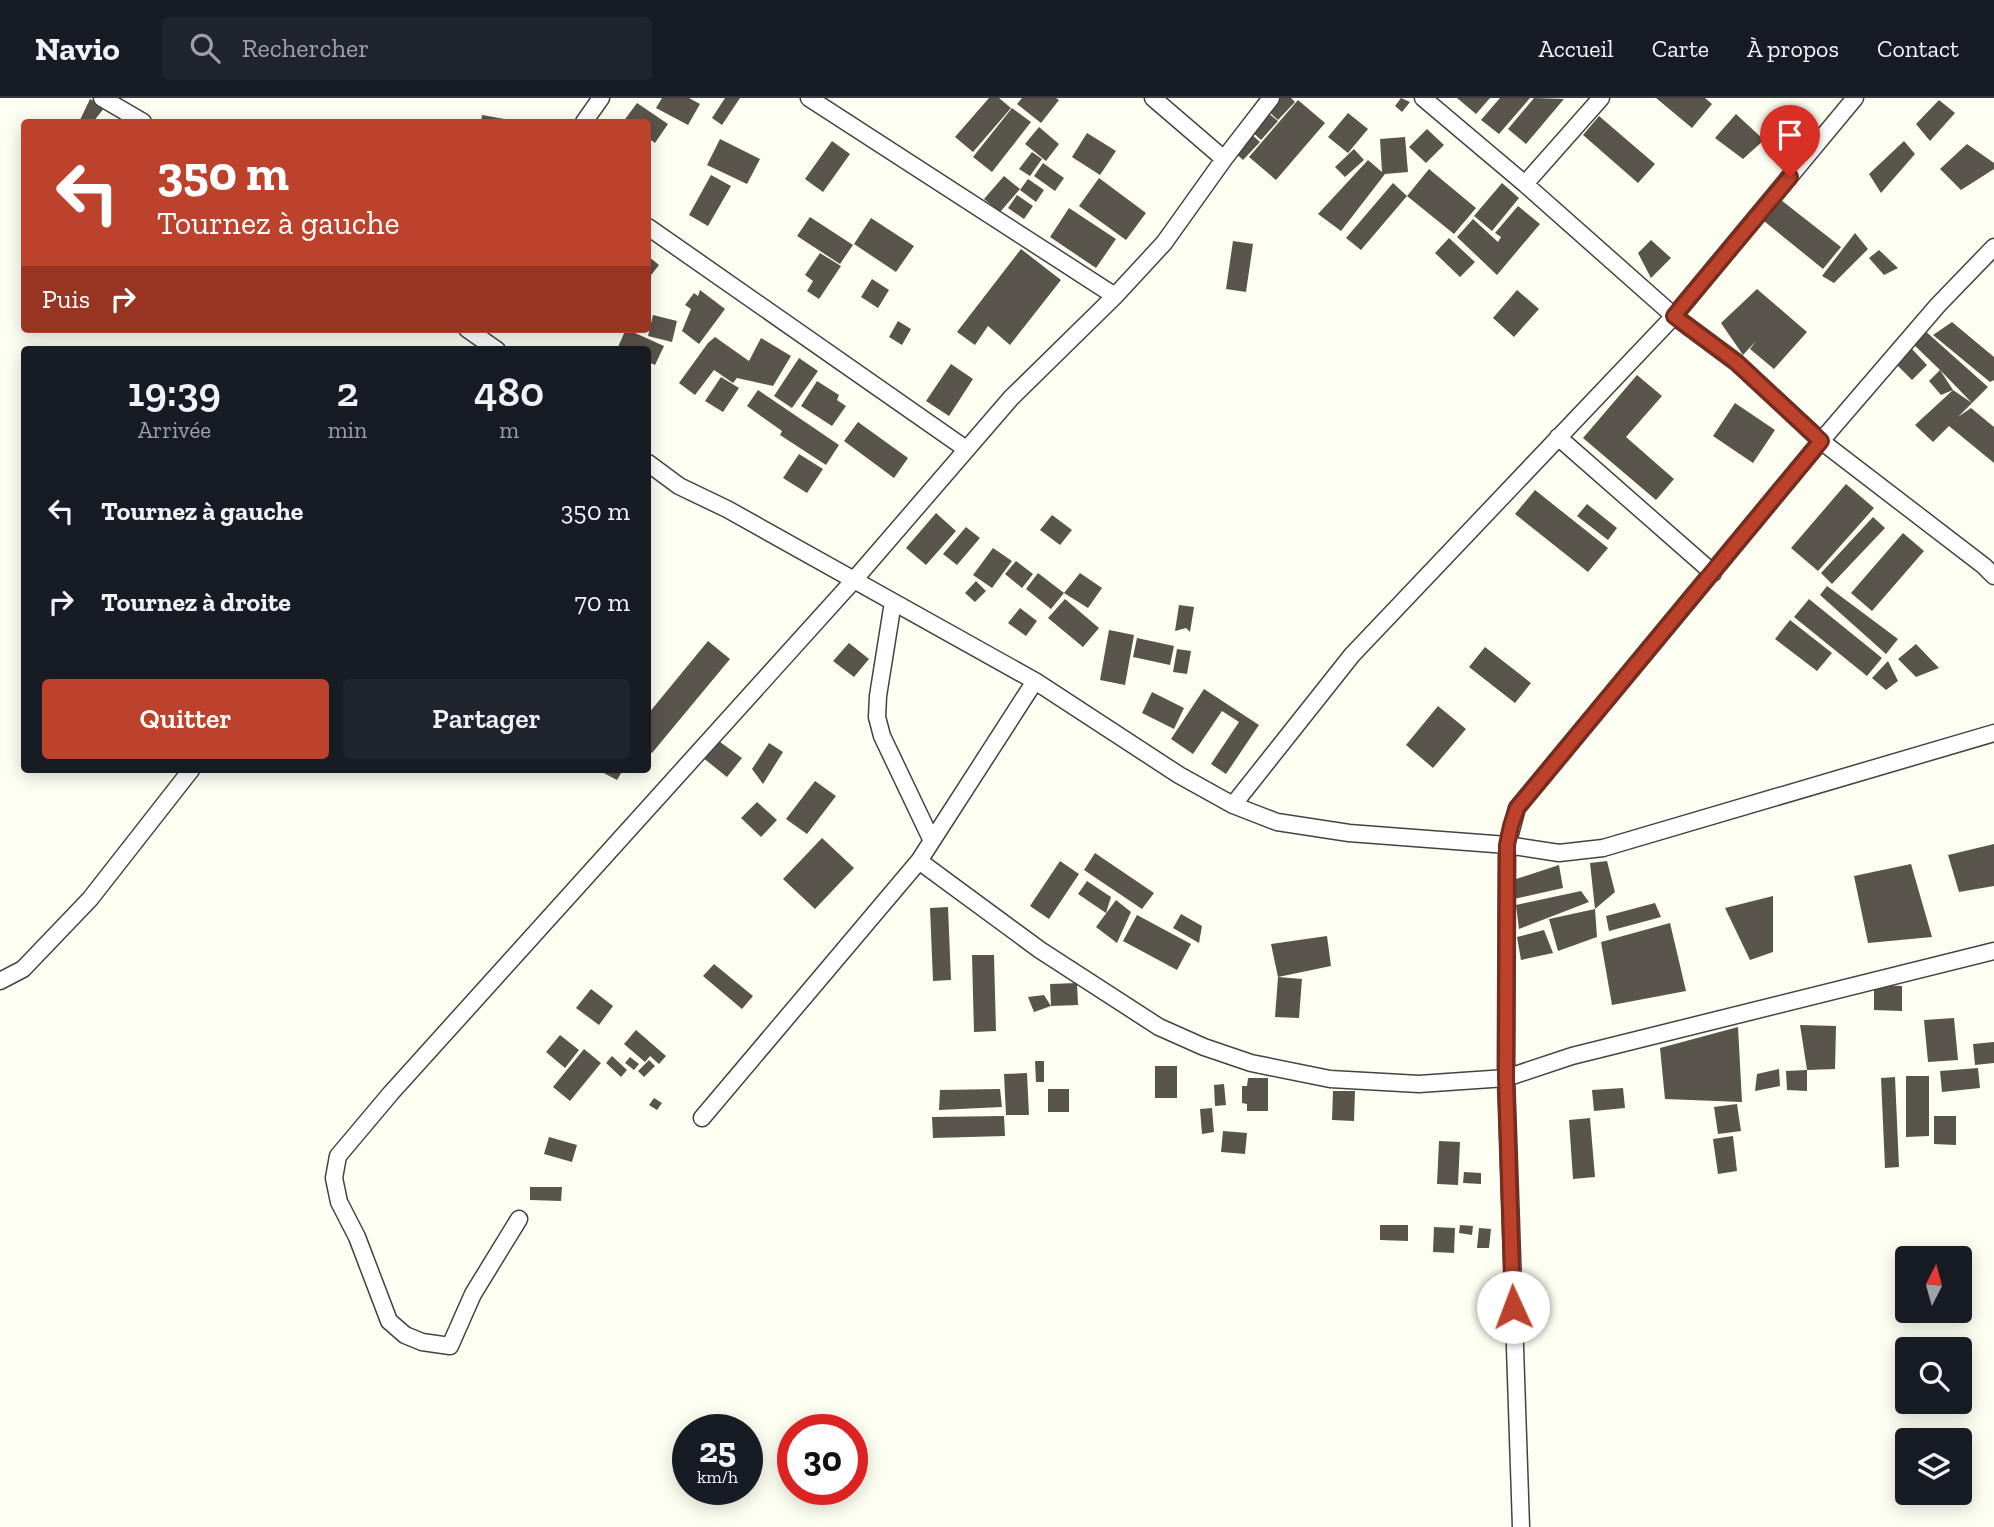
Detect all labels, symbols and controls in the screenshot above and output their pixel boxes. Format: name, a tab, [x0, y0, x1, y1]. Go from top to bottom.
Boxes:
search box	[162, 17, 652, 80]
text: Navio	[35, 29, 120, 68]
icon: search	[186, 29, 224, 67]
text: Rechercher	[242, 32, 369, 64]
text: Accueil	[1538, 34, 1614, 63]
text: Carte	[1652, 34, 1709, 63]
text: À propos	[1747, 34, 1839, 63]
text: Contact	[1877, 34, 1959, 63]
pin	[1760, 105, 1820, 177]
icon: arrive	[1771, 116, 1809, 154]
text: 350 m	[157, 144, 289, 203]
icon: left	[42, 147, 133, 238]
text: Tournez à gauche	[157, 204, 400, 242]
icon: right	[104, 280, 142, 318]
text: Puis	[42, 283, 90, 315]
text: 19:39	[128, 366, 221, 417]
text: 2	[336, 366, 359, 417]
text: 480	[474, 366, 544, 417]
text: Arrivée	[138, 416, 211, 444]
text: min	[328, 416, 367, 444]
text: m	[499, 416, 519, 444]
icon: left	[42, 492, 80, 530]
text: Tournez à gauche	[101, 495, 303, 527]
text: 350 m	[561, 495, 630, 527]
icon: right	[42, 583, 80, 621]
text: Tournez à droite	[101, 586, 291, 618]
text: 70 m	[574, 586, 630, 618]
button: Quitter	[42, 679, 329, 759]
button: Partager	[343, 679, 630, 759]
north arrow	[1895, 1246, 1972, 1323]
map controls	[1895, 1246, 1972, 1505]
position arrow	[1476, 1270, 1550, 1344]
button: search	[1895, 1337, 1972, 1414]
speed limit sign: 30	[777, 1414, 868, 1505]
button: layers	[1895, 1428, 1972, 1505]
text: 25	[699, 1429, 736, 1471]
text: km/h	[697, 1466, 738, 1488]

